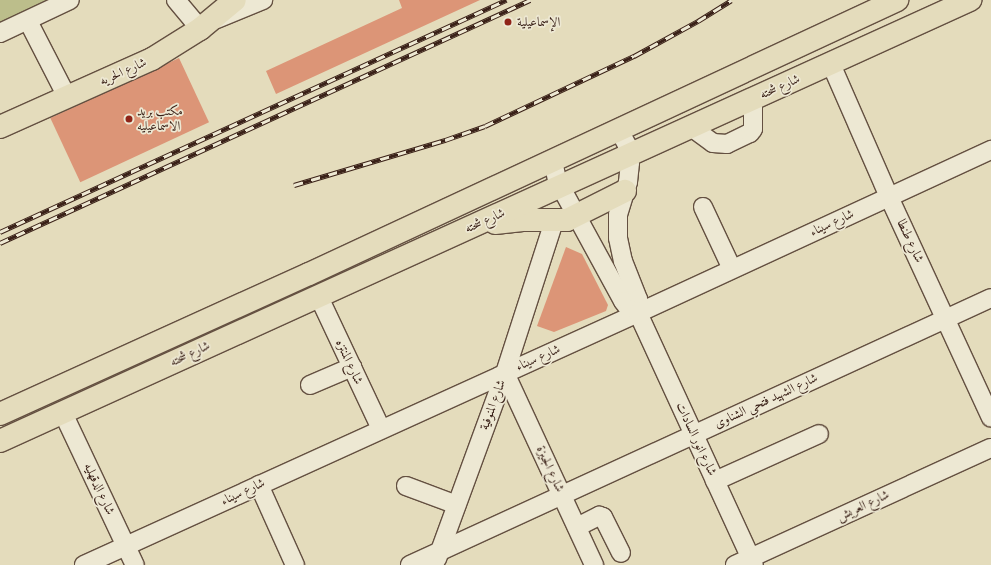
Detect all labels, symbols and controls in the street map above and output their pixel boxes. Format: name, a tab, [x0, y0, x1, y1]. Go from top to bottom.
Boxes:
place label: الإسماعيلية	[517, 14, 560, 30]
marker: الإسماعيلية	[502, 16, 514, 28]
street label: شارع الحريه	[97, 55, 149, 89]
street label: شارع شحته	[757, 71, 803, 103]
place label: مكتب بريد الاسماعيليه	[137, 104, 183, 135]
marker: مكتب بريد الاسماعيليه	[124, 114, 134, 124]
street label: شارع شحته	[462, 205, 508, 237]
street label: شارع سيناء	[807, 206, 857, 240]
street label: شارع طنطا	[893, 217, 927, 265]
street label: شارع المنتزه	[332, 337, 366, 387]
street label: شارع شحته	[167, 338, 213, 370]
street label: شارع سيناء	[513, 341, 563, 375]
street label: شارع الشهيد فتحي الشناوى	[712, 370, 820, 432]
street label: شارع المنوفية	[477, 378, 509, 432]
street label: شارع انور السادات	[672, 400, 720, 478]
street label: شارع الجيزة	[532, 443, 568, 495]
street label: شارع الدقهليه	[80, 460, 118, 518]
street label: شارع سيناء	[218, 475, 268, 509]
street label: شارع العريش	[834, 487, 892, 525]

